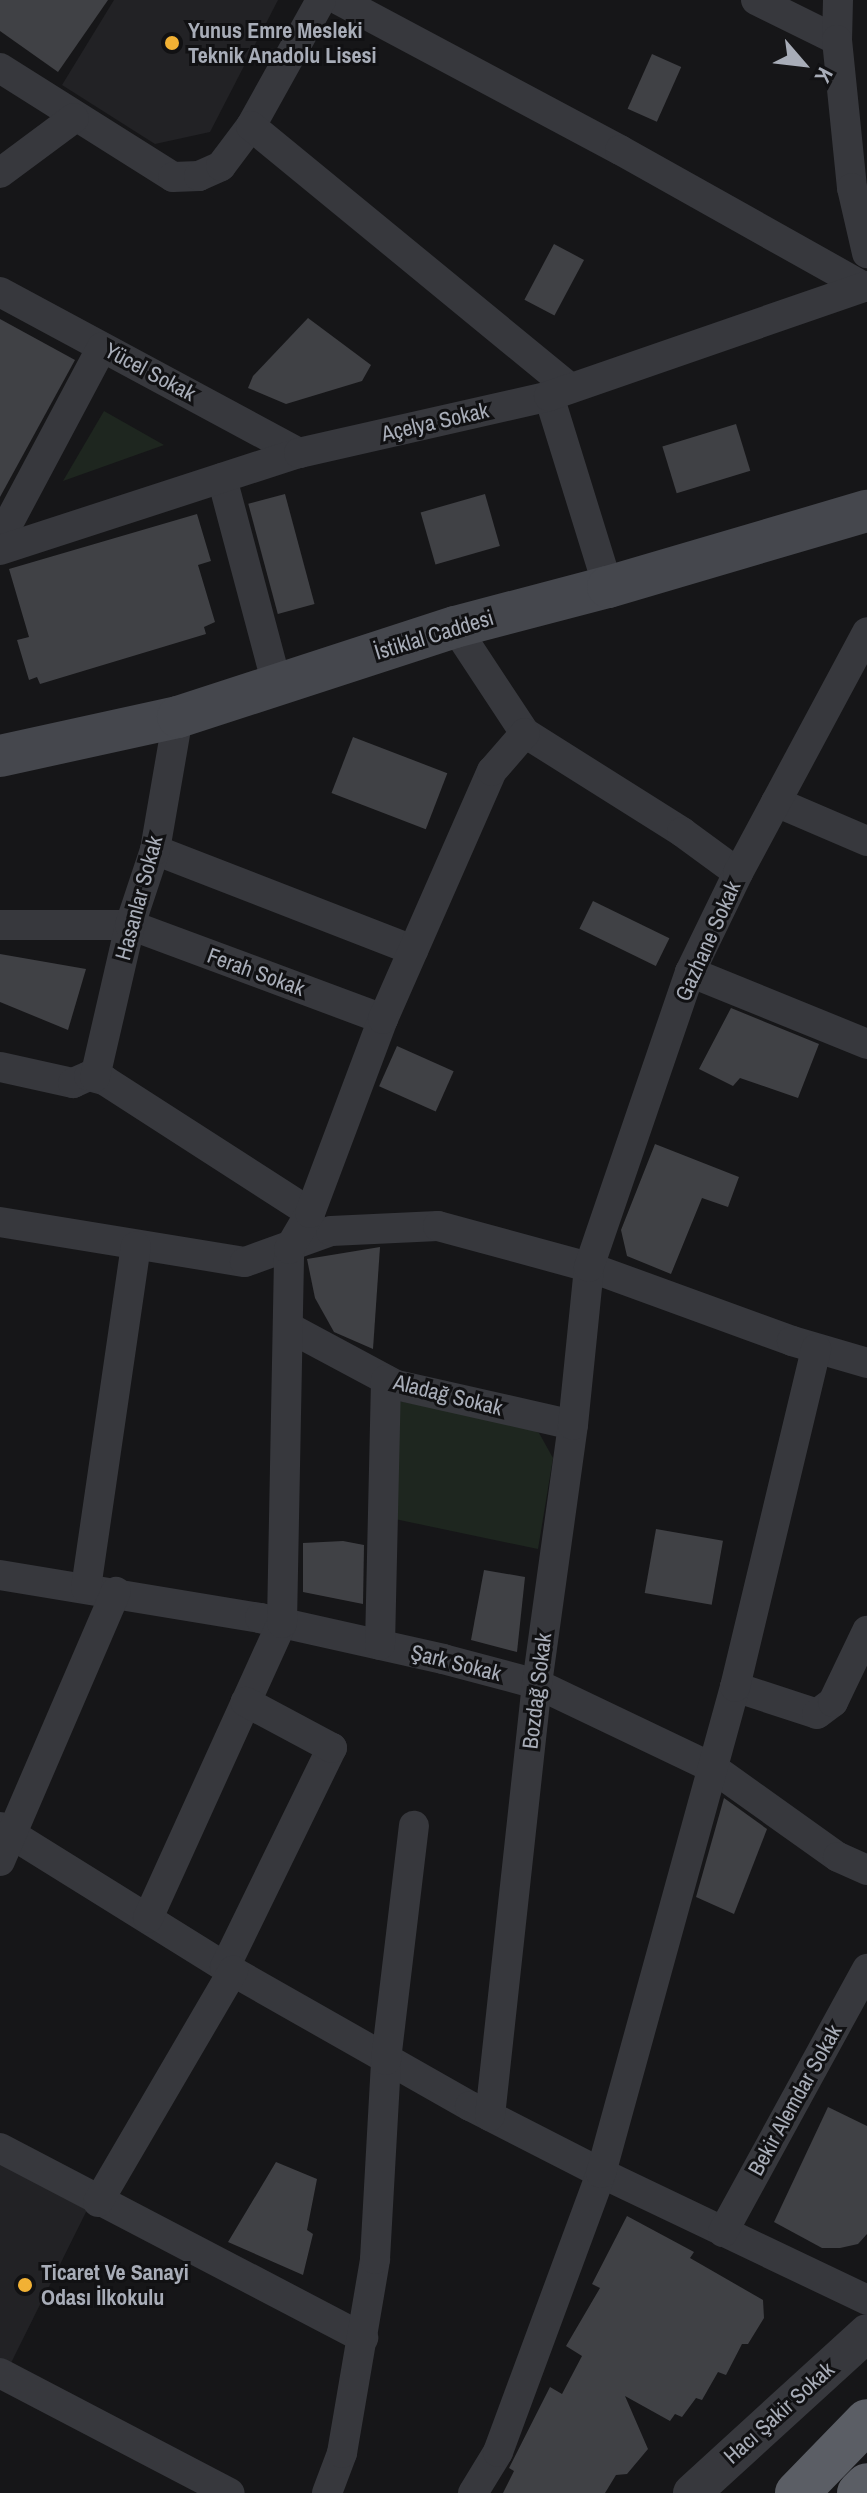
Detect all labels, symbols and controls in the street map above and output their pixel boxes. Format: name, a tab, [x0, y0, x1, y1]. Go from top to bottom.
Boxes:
place label: Yunus Emre Mesleki Teknik Anadolu Lisesi	[188, 17, 377, 68]
north arrow	[763, 24, 843, 104]
marker: Yunus Emre Mesleki Teknik Anadolu Lisesi	[163, 34, 181, 52]
text: K	[808, 62, 840, 88]
street label: Yücel Sokak	[100, 337, 200, 407]
street label: Açelya Sokak	[379, 397, 491, 447]
street label: İstiklal Caddesi	[371, 604, 497, 666]
street label: Hasanlar Sokak	[110, 833, 168, 963]
street label: Gazhane Sokak	[670, 877, 746, 1005]
street label: Ferah Sokak	[204, 942, 308, 1002]
street label: Aladağ Sokak	[391, 1369, 505, 1421]
street label: Bozdağ Sokak	[517, 1632, 557, 1750]
street label: Şark Sokak	[408, 1639, 504, 1687]
street label: Bekir Alemdar Sokak	[742, 2020, 848, 2180]
place label: Ticaret Ve Sanayi Odası İlkokulu	[41, 2259, 189, 2310]
marker: Ticaret Ve Sanayi Odası İlkokulu	[16, 2276, 34, 2294]
street label: Hacı Şakir Sokak	[718, 2357, 840, 2469]

